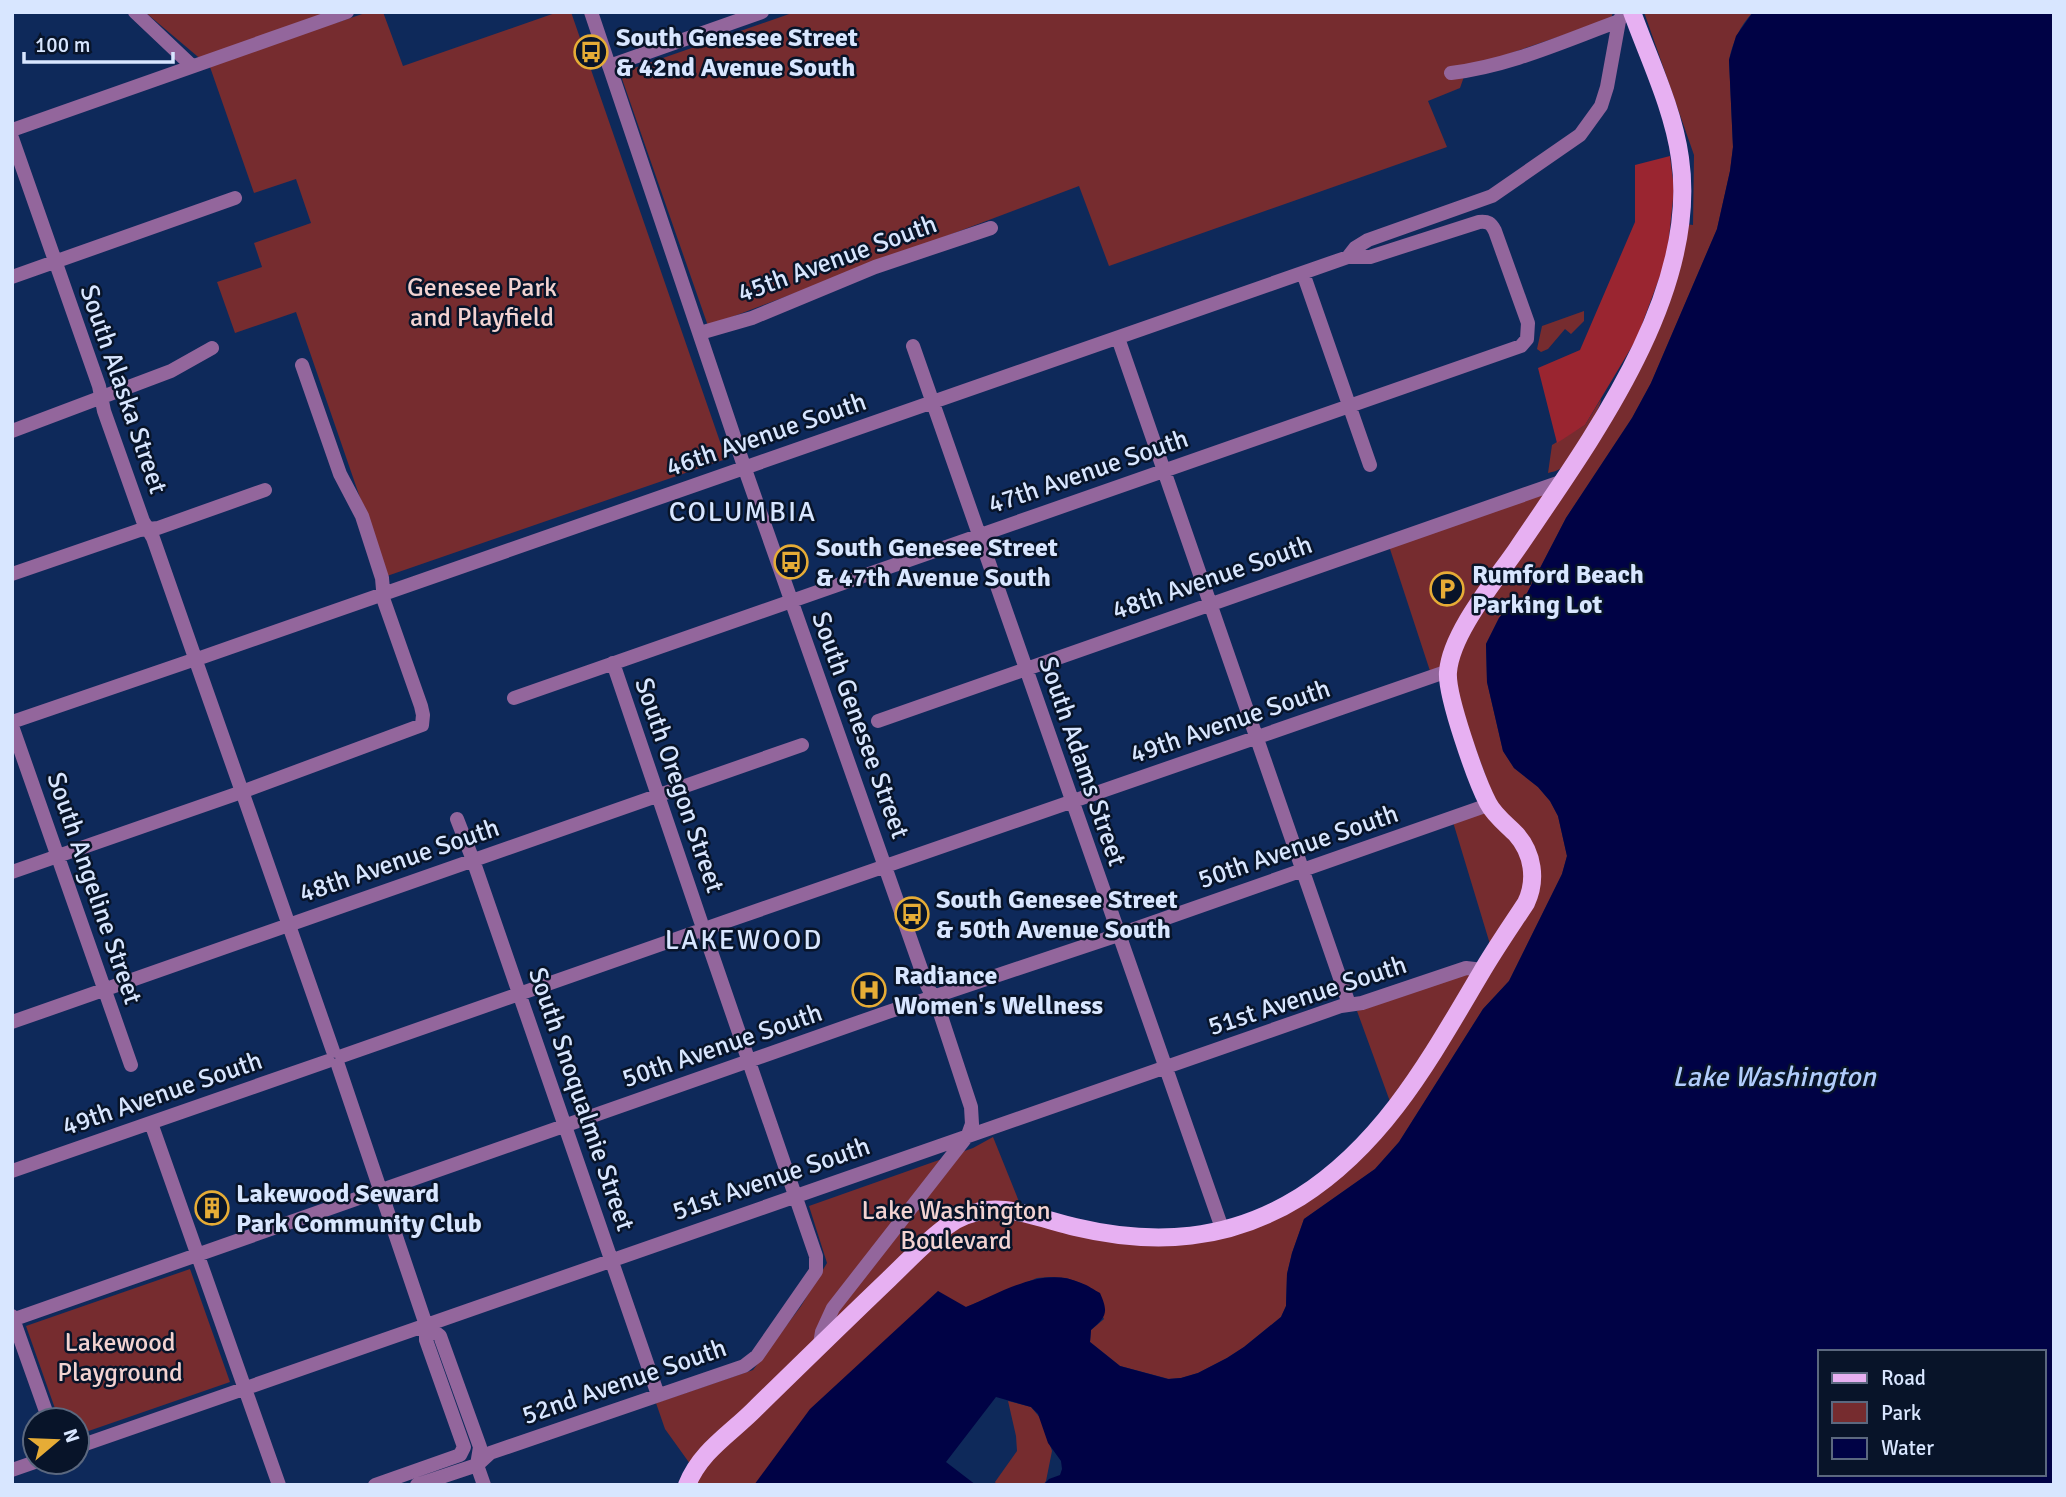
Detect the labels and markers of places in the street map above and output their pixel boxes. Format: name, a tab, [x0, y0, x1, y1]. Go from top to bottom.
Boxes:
place label: South Genesee Street & 42nd Avenue South	[616, 22, 858, 84]
bus stop icon: South Genesee Street & 42nd Avenue South	[572, 33, 610, 71]
place label: South Genesee Street & 47th Avenue South	[816, 532, 1058, 594]
bus stop icon: South Genesee Street & 47th Avenue South	[772, 543, 810, 581]
place label: Rumford Beach Parking Lot	[1472, 559, 1644, 621]
parking icon: Rumford Beach Parking Lot	[1428, 570, 1466, 608]
place label: South Genesee Street & 50th Avenue South	[936, 884, 1178, 946]
bus stop icon: South Genesee Street & 50th Avenue South	[893, 895, 931, 933]
place label: Radiance Women's Wellness	[894, 960, 1103, 1022]
hospital icon: Radiance Women's Wellness	[850, 971, 888, 1009]
place label: Lakewood Seward Park Community Club	[236, 1178, 482, 1240]
building icon: Lakewood Seward Park Community Club	[193, 1189, 231, 1227]

